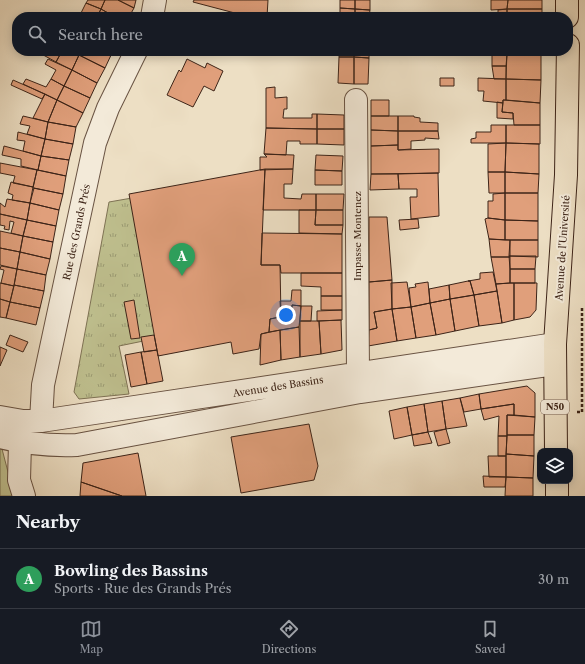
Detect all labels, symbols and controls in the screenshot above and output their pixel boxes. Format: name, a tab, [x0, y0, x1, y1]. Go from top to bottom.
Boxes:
search box	[12, 12, 573, 56]
icon: search	[26, 23, 48, 45]
text: Search here	[58, 25, 143, 44]
street label: Rue des Grands Prés	[60, 183, 93, 281]
street label: Impasse Montenez	[351, 191, 364, 281]
street label: Avenue de l'Université	[552, 194, 573, 302]
pin: A	[169, 243, 195, 276]
your location	[276, 305, 296, 325]
street label: Avenue des Bassins	[231, 373, 324, 400]
road number: N50	[541, 400, 569, 414]
map controls	[537, 448, 573, 484]
button: layers	[537, 448, 573, 484]
text: Nearby	[16, 512, 80, 532]
text: Bowling des Bassins	[54, 561, 208, 580]
text: A	[24, 571, 34, 587]
text: 30 m	[538, 571, 569, 587]
text: Sports · Rue des Grands Prés	[54, 580, 231, 596]
tab: Map	[79, 618, 103, 656]
tab: Directions	[262, 618, 316, 656]
tab: Saved	[475, 618, 506, 656]

